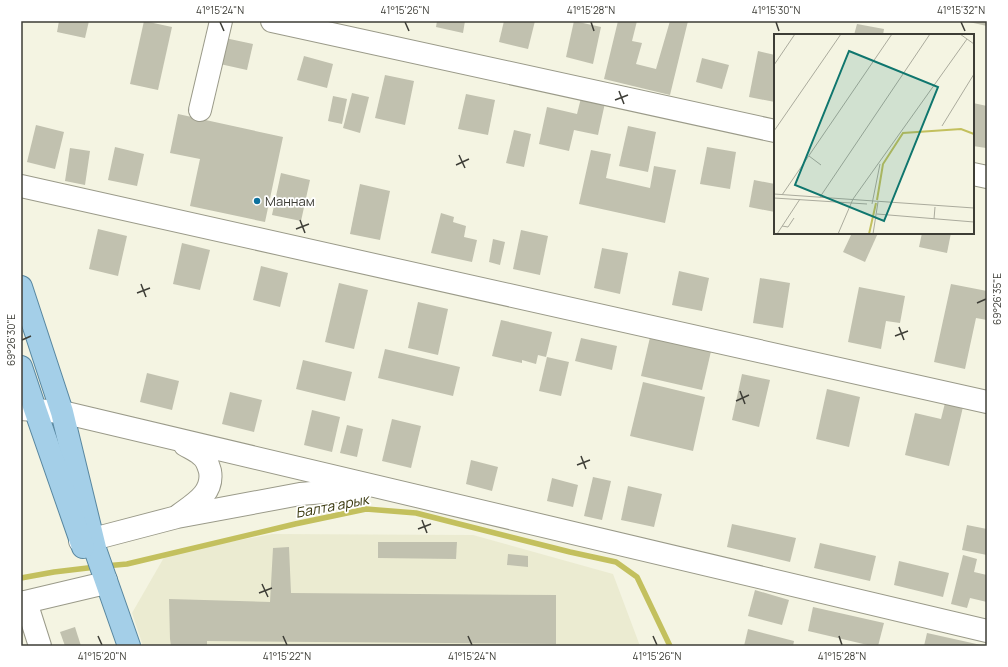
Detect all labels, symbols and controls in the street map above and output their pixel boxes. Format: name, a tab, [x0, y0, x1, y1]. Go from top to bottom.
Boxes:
text: 41°15'24"N	[196, 3, 244, 17]
text: 41°15'26"N	[381, 3, 430, 17]
text: 41°15'28"N	[567, 3, 615, 17]
text: 41°15'30"N	[752, 3, 800, 17]
text: 41°15'32"N	[937, 3, 985, 17]
inset map	[774, 34, 974, 234]
place label: Маннам	[265, 192, 315, 210]
marker: Маннам	[252, 196, 262, 206]
text: 69°26'35"E	[990, 273, 1004, 325]
text: 69°26'30"E	[4, 314, 18, 366]
water label: Балта арык	[294, 489, 372, 522]
text: 41°15'20"N	[78, 649, 126, 663]
text: 41°15'22"N	[263, 649, 311, 663]
text: 41°15'24"N	[448, 649, 496, 663]
text: 41°15'26"N	[633, 649, 682, 663]
text: 41°15'28"N	[818, 649, 866, 663]

